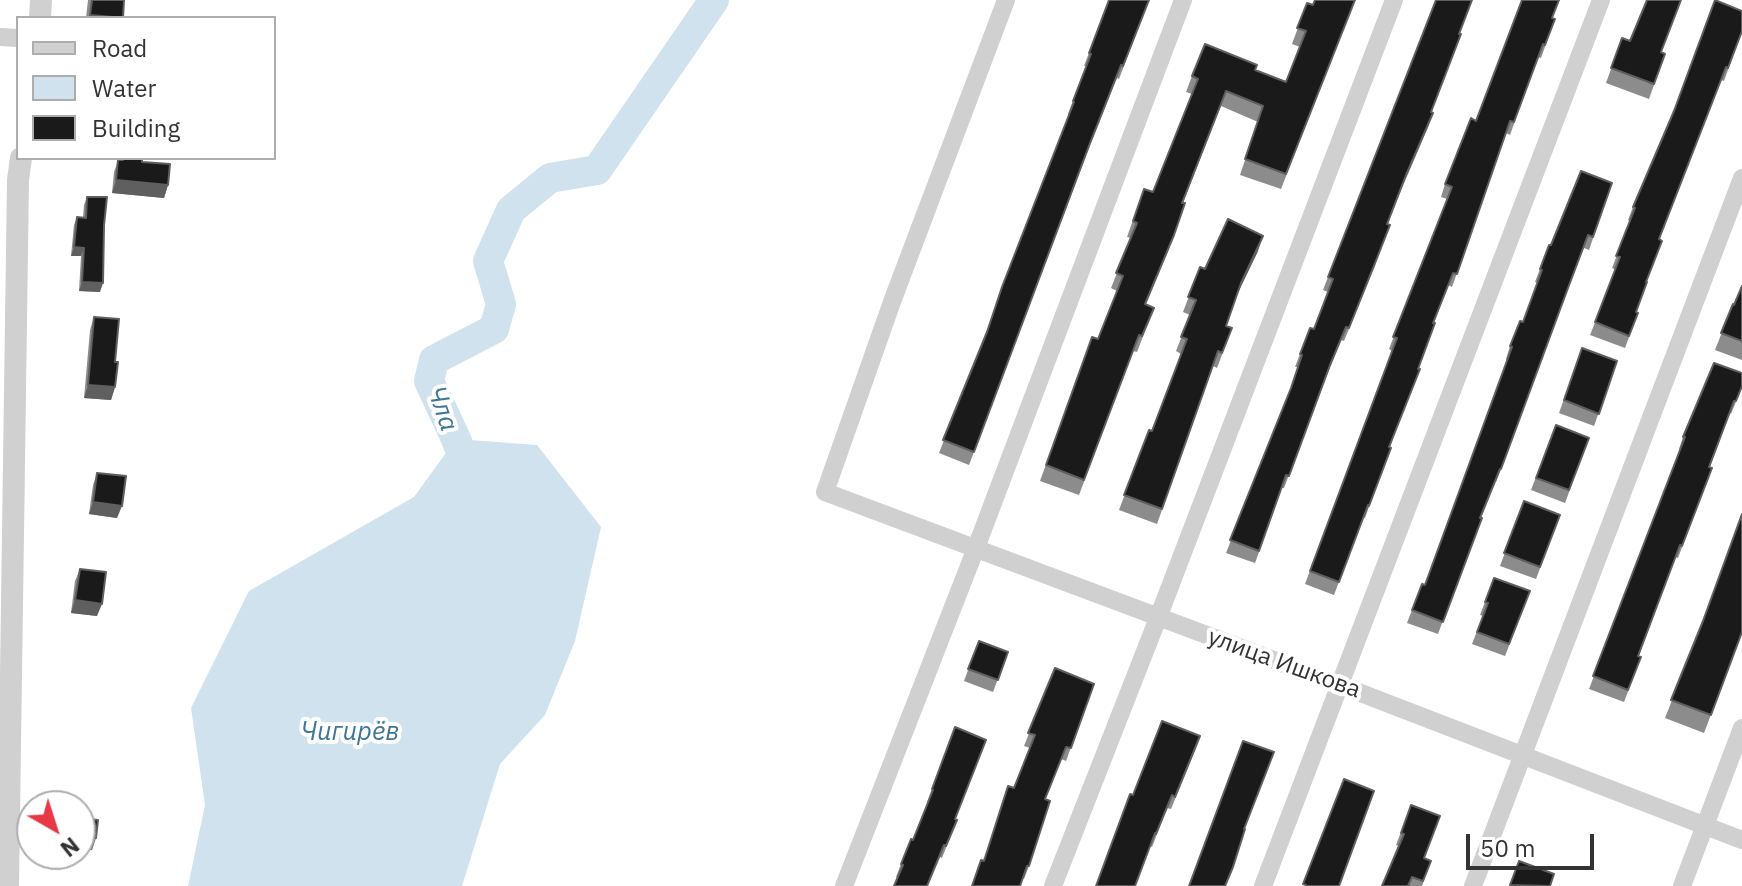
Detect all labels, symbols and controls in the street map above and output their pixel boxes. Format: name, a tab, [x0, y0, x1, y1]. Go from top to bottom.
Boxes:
legend	[16, 16, 276, 160]
text: Road	[92, 32, 147, 64]
text: Water	[92, 72, 156, 104]
text: Building	[92, 112, 180, 144]
water label: Чла	[420, 383, 464, 435]
street label: улица Ишкова	[1204, 623, 1364, 705]
water label: Чигирёв	[301, 716, 399, 748]
north arrow	[16, 790, 96, 870]
scale bar	[1470, 818, 1598, 868]
text: N	[55, 831, 85, 864]
text: 50 m	[1480, 832, 1535, 864]

